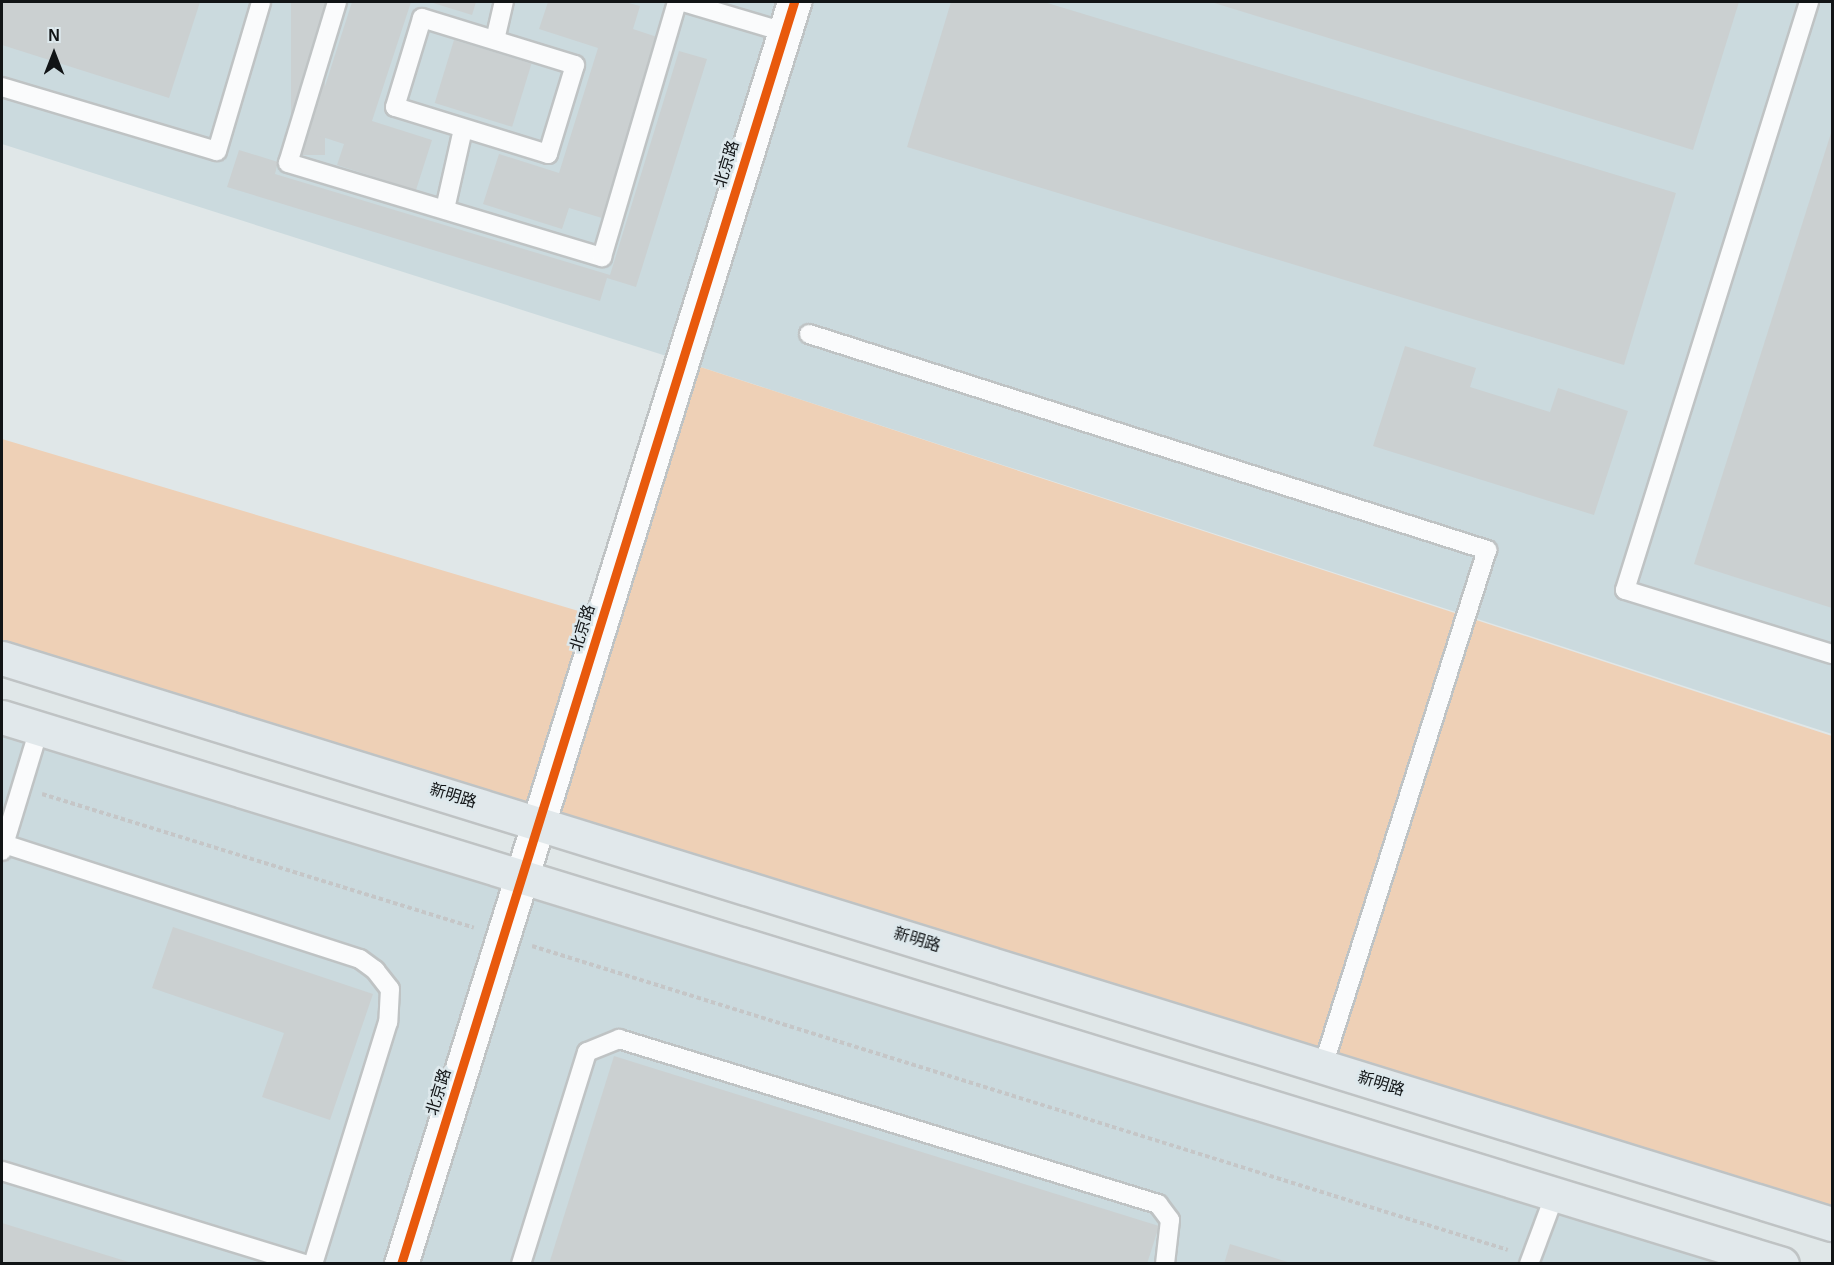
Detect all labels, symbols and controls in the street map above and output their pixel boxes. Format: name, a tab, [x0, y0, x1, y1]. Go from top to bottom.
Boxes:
north arrow	[24, 24, 84, 84]
text: N	[48, 27, 60, 44]
street label: 北京路	[711, 138, 743, 190]
street label: 北京路	[567, 602, 599, 654]
street label: 新明路	[427, 780, 479, 812]
street label: 新明路	[891, 924, 943, 956]
street label: 北京路	[423, 1066, 455, 1118]
street label: 新明路	[1355, 1068, 1407, 1100]

